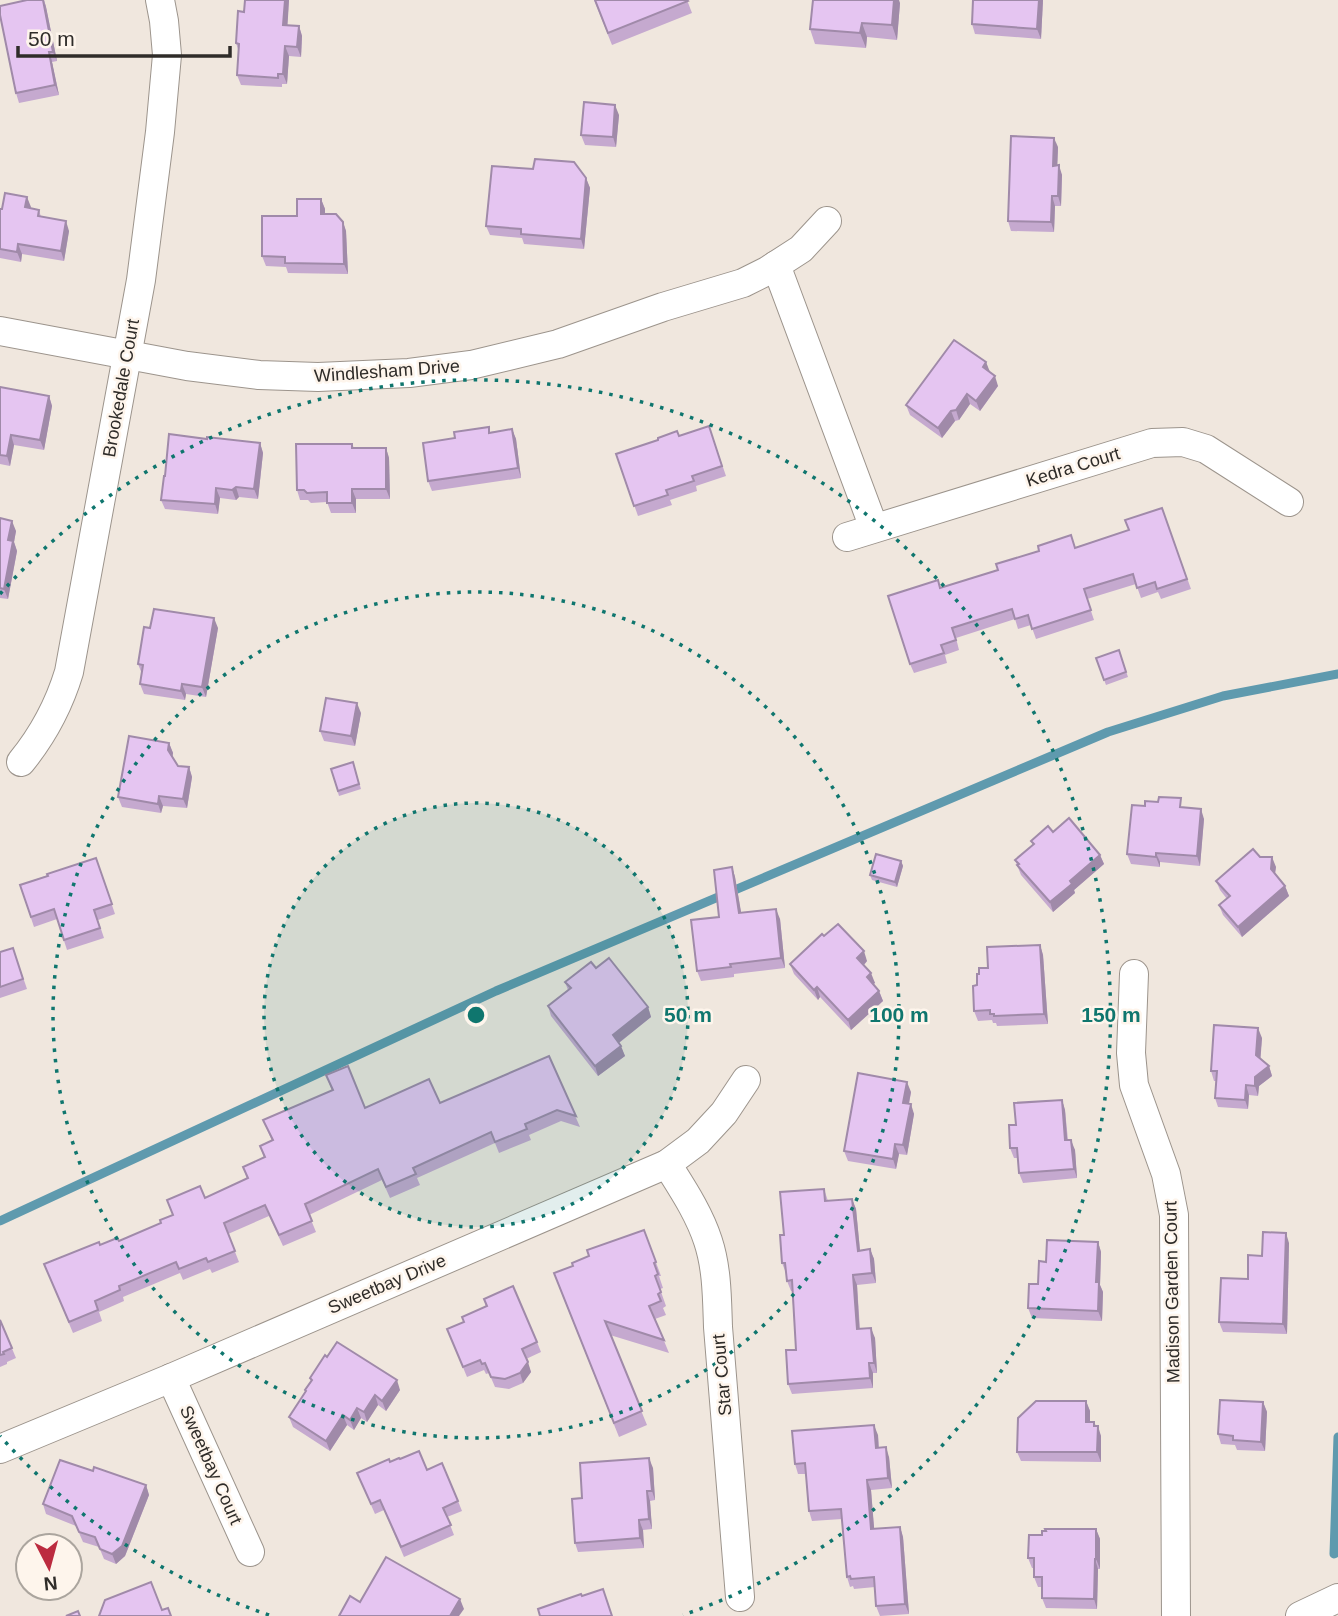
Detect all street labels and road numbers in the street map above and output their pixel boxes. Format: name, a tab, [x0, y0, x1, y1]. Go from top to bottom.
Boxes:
street label: Brookedale Court	[99, 317, 143, 459]
street label: Windlesham Drive	[313, 356, 461, 386]
street label: Kedra Court	[1024, 443, 1122, 491]
street label: Madison Garden Court	[1160, 1201, 1184, 1383]
street label: Sweetbay Drive	[325, 1250, 449, 1318]
street label: Star Court	[708, 1333, 736, 1417]
street label: Sweetbay Court	[176, 1402, 246, 1528]

